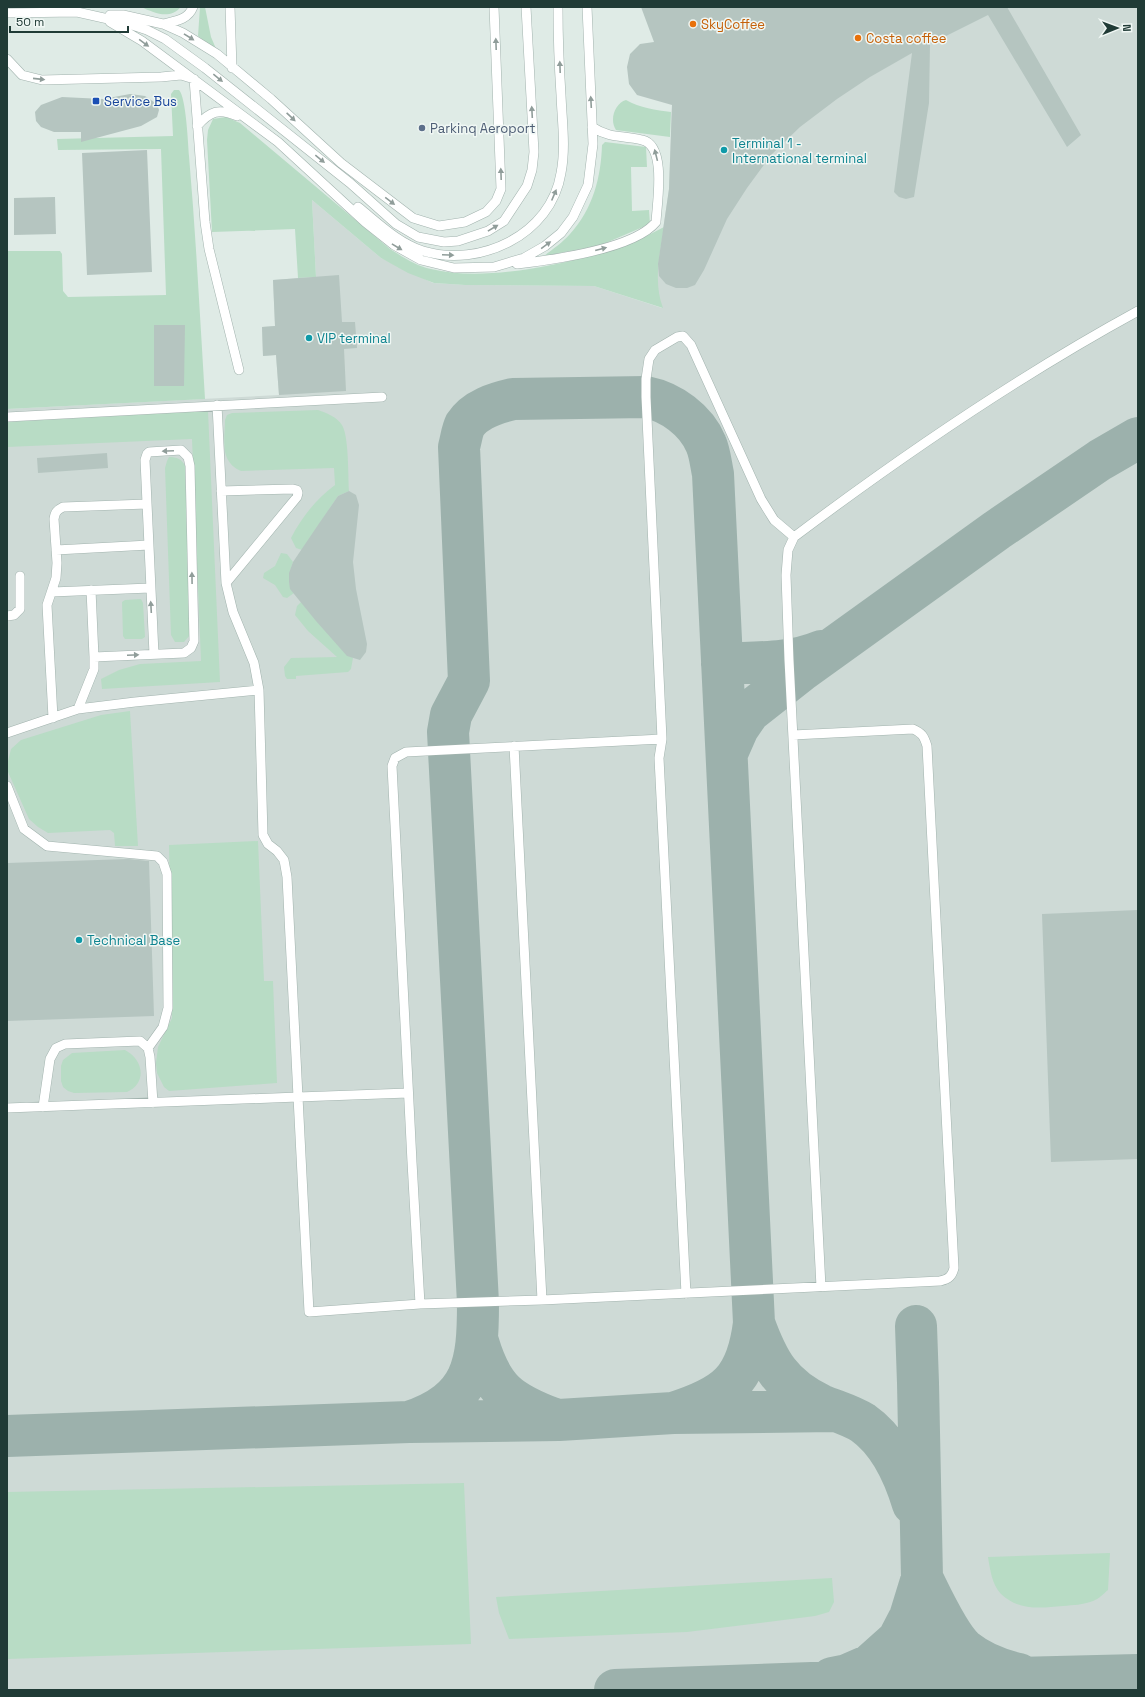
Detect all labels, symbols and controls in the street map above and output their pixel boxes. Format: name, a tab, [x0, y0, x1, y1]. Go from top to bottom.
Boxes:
scale bar	[10, 8, 128, 34]
north arrow	[1097, 8, 1137, 48]
text: 50 m	[16, 14, 44, 30]
place label: SkyCoffee	[701, 16, 765, 33]
marker: SkyCoffee	[688, 19, 698, 29]
text: N	[1120, 24, 1134, 32]
place label: Costa coffee	[866, 30, 946, 47]
one-way arrow	[183, 33, 195, 40]
marker: Costa coffee	[853, 33, 863, 43]
one-way arrow	[138, 38, 149, 47]
one-way arrow	[492, 38, 499, 50]
one-way arrow	[556, 61, 563, 73]
one-way arrow	[213, 74, 224, 82]
one-way arrow	[33, 76, 45, 83]
place label: Service Bus	[104, 93, 177, 110]
one-way arrow	[588, 95, 594, 108]
marker: Service Bus	[91, 96, 101, 106]
one-way arrow	[528, 106, 535, 118]
one-way arrow	[286, 112, 296, 122]
place label: Parkinq Aeroport	[430, 120, 536, 137]
marker: Parkinq Aeroport	[417, 123, 427, 133]
place label: Terminal 1 - International terminal	[732, 135, 867, 167]
marker: Terminal 1 - International terminal	[719, 145, 729, 155]
one-way arrow	[653, 149, 659, 161]
one-way arrow	[314, 155, 325, 164]
one-way arrow	[497, 168, 504, 180]
one-way arrow	[551, 190, 557, 201]
one-way arrow	[384, 197, 395, 206]
one-way arrow	[487, 224, 499, 231]
one-way arrow	[540, 241, 551, 249]
one-way arrow	[391, 243, 403, 250]
one-way arrow	[595, 245, 607, 251]
one-way arrow	[442, 251, 454, 258]
place label: VIP terminal	[317, 330, 391, 347]
marker: VIP terminal	[304, 333, 314, 343]
one-way arrow	[162, 447, 174, 454]
one-way arrow	[189, 572, 196, 584]
one-way arrow	[148, 601, 155, 613]
one-way arrow	[127, 652, 140, 658]
place label: Technical Base	[87, 932, 180, 949]
marker: Technical Base	[74, 935, 84, 945]

